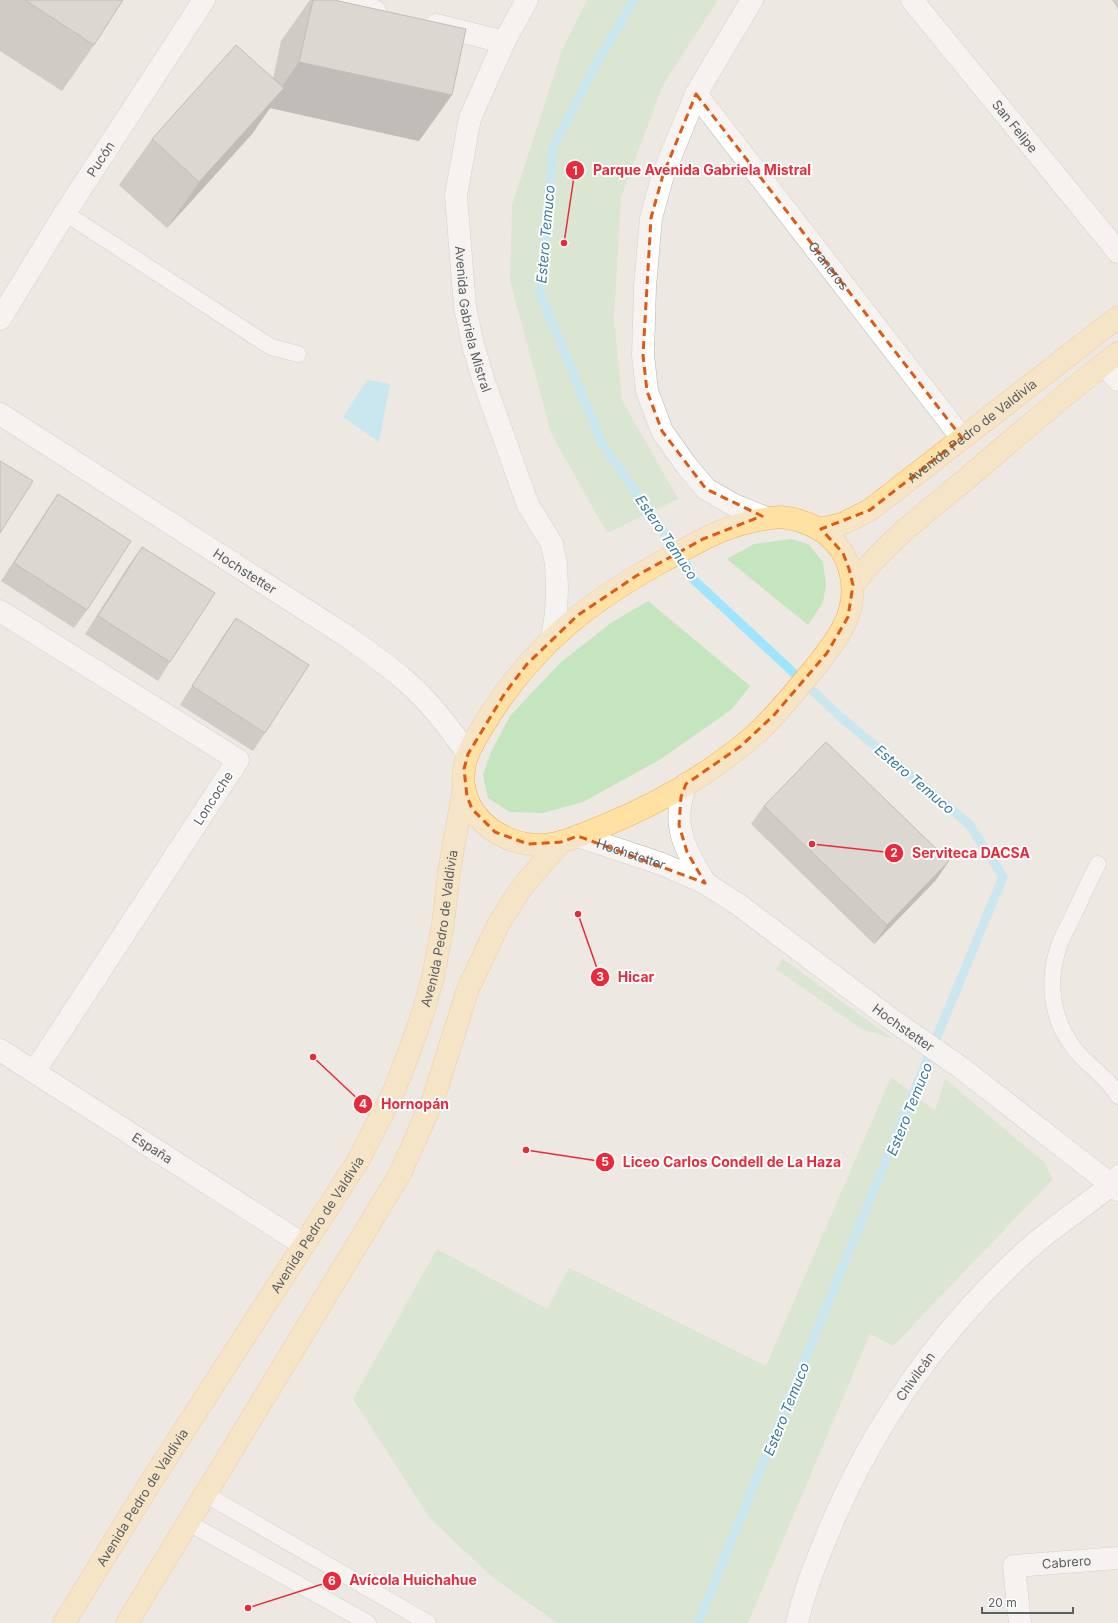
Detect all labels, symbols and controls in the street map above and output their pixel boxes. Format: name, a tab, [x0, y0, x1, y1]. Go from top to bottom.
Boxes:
street label: San Felipe	[989, 97, 1041, 156]
street label: Pucón	[83, 138, 118, 180]
callout: Parque Avenida Gabriela Mistral	[565, 157, 819, 183]
text: Parque Avenida Gabriela Mistral	[593, 161, 811, 178]
text: 1	[572, 163, 578, 178]
water label: Estero Temuco	[532, 184, 558, 284]
street label: Graneros	[805, 238, 852, 293]
street label: Avenida Gabriela Mistral	[452, 245, 495, 394]
street label: Avenida Pedro de Valdivia	[904, 375, 1040, 486]
water label: Estero Temuco	[632, 491, 702, 583]
street label: Hochstetter	[210, 545, 280, 597]
water label: Estero Temuco	[872, 741, 958, 817]
street label: Loncoche	[190, 768, 236, 828]
street label: Hochstetter	[595, 835, 668, 873]
callout: Serviteca DACSA	[884, 840, 1038, 866]
text: Serviteca DACSA	[912, 844, 1031, 861]
text: 2	[890, 845, 898, 860]
street label: Avenida Pedro de Valdivia	[417, 848, 461, 1009]
callout: Hicar	[590, 964, 662, 990]
text: Hicar	[618, 968, 655, 985]
text: 3	[596, 969, 604, 984]
street label: Hochstetter	[869, 1000, 937, 1055]
water label: Estero Temuco	[883, 1060, 935, 1158]
callout: Hornopán	[353, 1091, 457, 1117]
text: Hornopán	[381, 1095, 449, 1112]
text: 4	[359, 1096, 367, 1111]
street label: España	[129, 1129, 176, 1167]
callout: Liceo Carlos Condell de La Haza	[595, 1149, 849, 1175]
text: Liceo Carlos Condell de La Haza	[623, 1153, 841, 1170]
street label: Avenida Pedro de Valdivia	[267, 1154, 367, 1296]
text: 5	[601, 1154, 609, 1169]
street label: Chivilcán	[892, 1349, 938, 1404]
water label: Estero Temuco	[760, 1360, 812, 1458]
street label: Avenida Pedro de Valdivia	[93, 1426, 191, 1569]
street label: Cabrero	[1041, 1552, 1092, 1572]
callout: Avícola Huichahue	[322, 1568, 485, 1594]
text: Avícola Huichahue	[349, 1571, 477, 1588]
text: 6	[328, 1573, 336, 1588]
scale bar	[982, 1589, 1073, 1615]
text: 20 m	[988, 1595, 1017, 1610]

